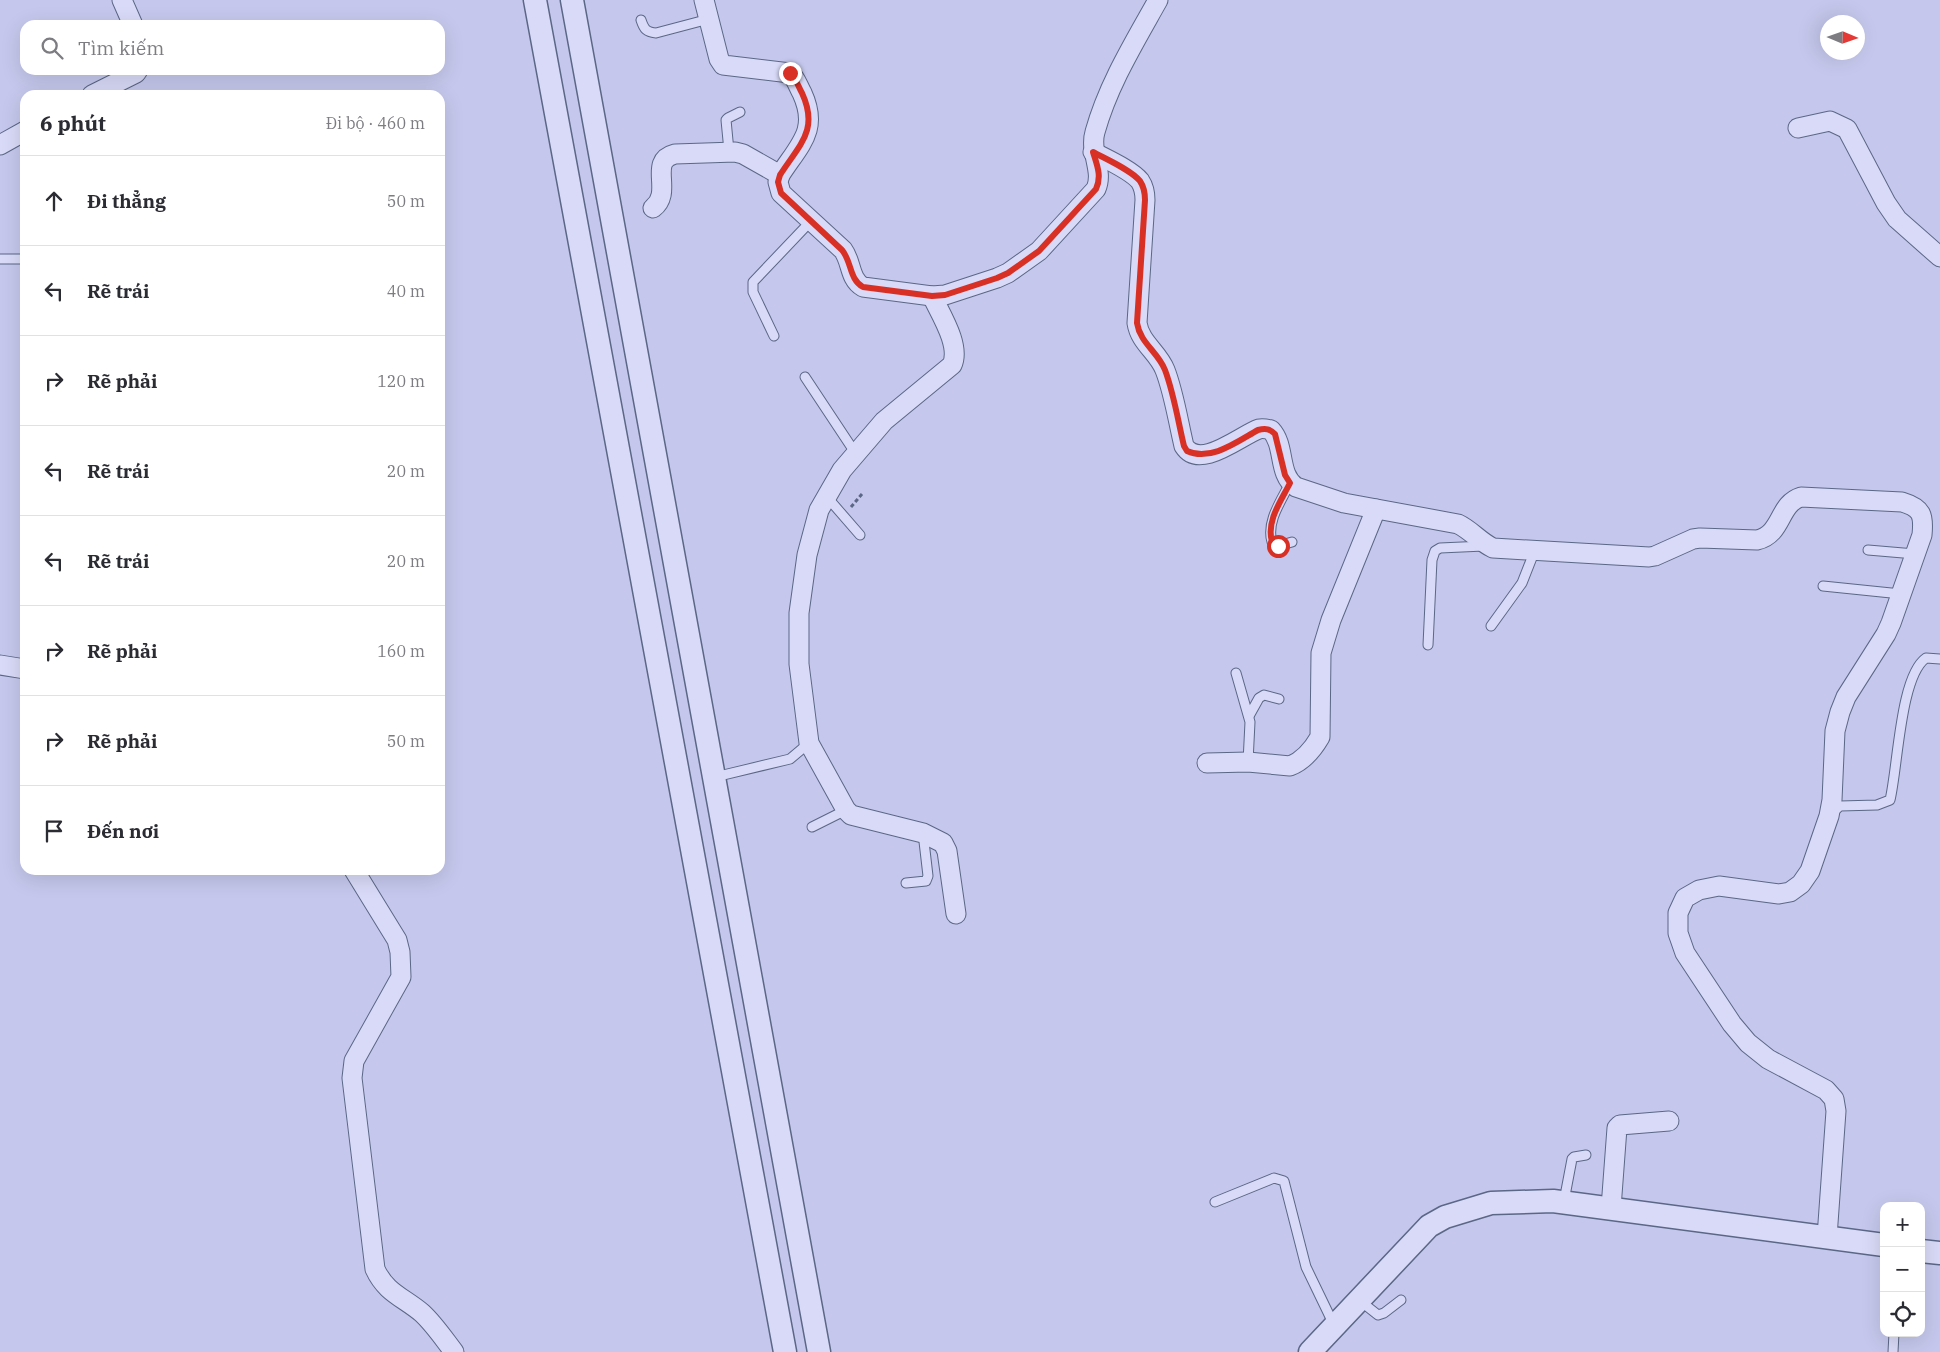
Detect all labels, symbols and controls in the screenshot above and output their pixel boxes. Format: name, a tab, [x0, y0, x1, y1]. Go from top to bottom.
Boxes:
north arrow	[1820, 15, 1865, 60]
search box	[20, 20, 445, 75]
icon: search	[38, 34, 66, 62]
text: Tìm kiếm	[78, 36, 164, 60]
route end	[779, 62, 802, 85]
text: 6 phút	[40, 109, 106, 137]
text: Đi bộ · 460 m	[326, 113, 425, 133]
icon: ahead	[40, 187, 68, 215]
text: Đi thẳng	[87, 189, 166, 213]
text: 50 m	[387, 191, 425, 211]
icon: left	[40, 277, 68, 305]
text: Rẽ trái	[87, 279, 149, 303]
text: 40 m	[387, 281, 425, 301]
icon: right	[40, 367, 68, 395]
text: Rẽ phải	[87, 369, 157, 393]
text: 120 m	[377, 371, 425, 391]
icon: left	[40, 457, 68, 485]
text: Rẽ trái	[87, 459, 149, 483]
text: 20 m	[387, 461, 425, 481]
route start	[1267, 535, 1290, 558]
icon: left	[40, 547, 68, 575]
text: Rẽ trái	[87, 549, 149, 573]
text: 20 m	[387, 551, 425, 571]
icon: right	[40, 637, 68, 665]
text: Rẽ phải	[87, 639, 157, 663]
text: 160 m	[377, 641, 425, 661]
icon: right	[40, 727, 68, 755]
text: Rẽ phải	[87, 729, 157, 753]
text: 50 m	[387, 731, 425, 751]
icon: arrive	[40, 817, 68, 845]
text: Đến nơi	[87, 819, 159, 843]
map controls	[1880, 1202, 1925, 1337]
button: +	[1880, 1202, 1925, 1247]
button: −	[1880, 1247, 1925, 1292]
button: locate	[1880, 1292, 1925, 1337]

